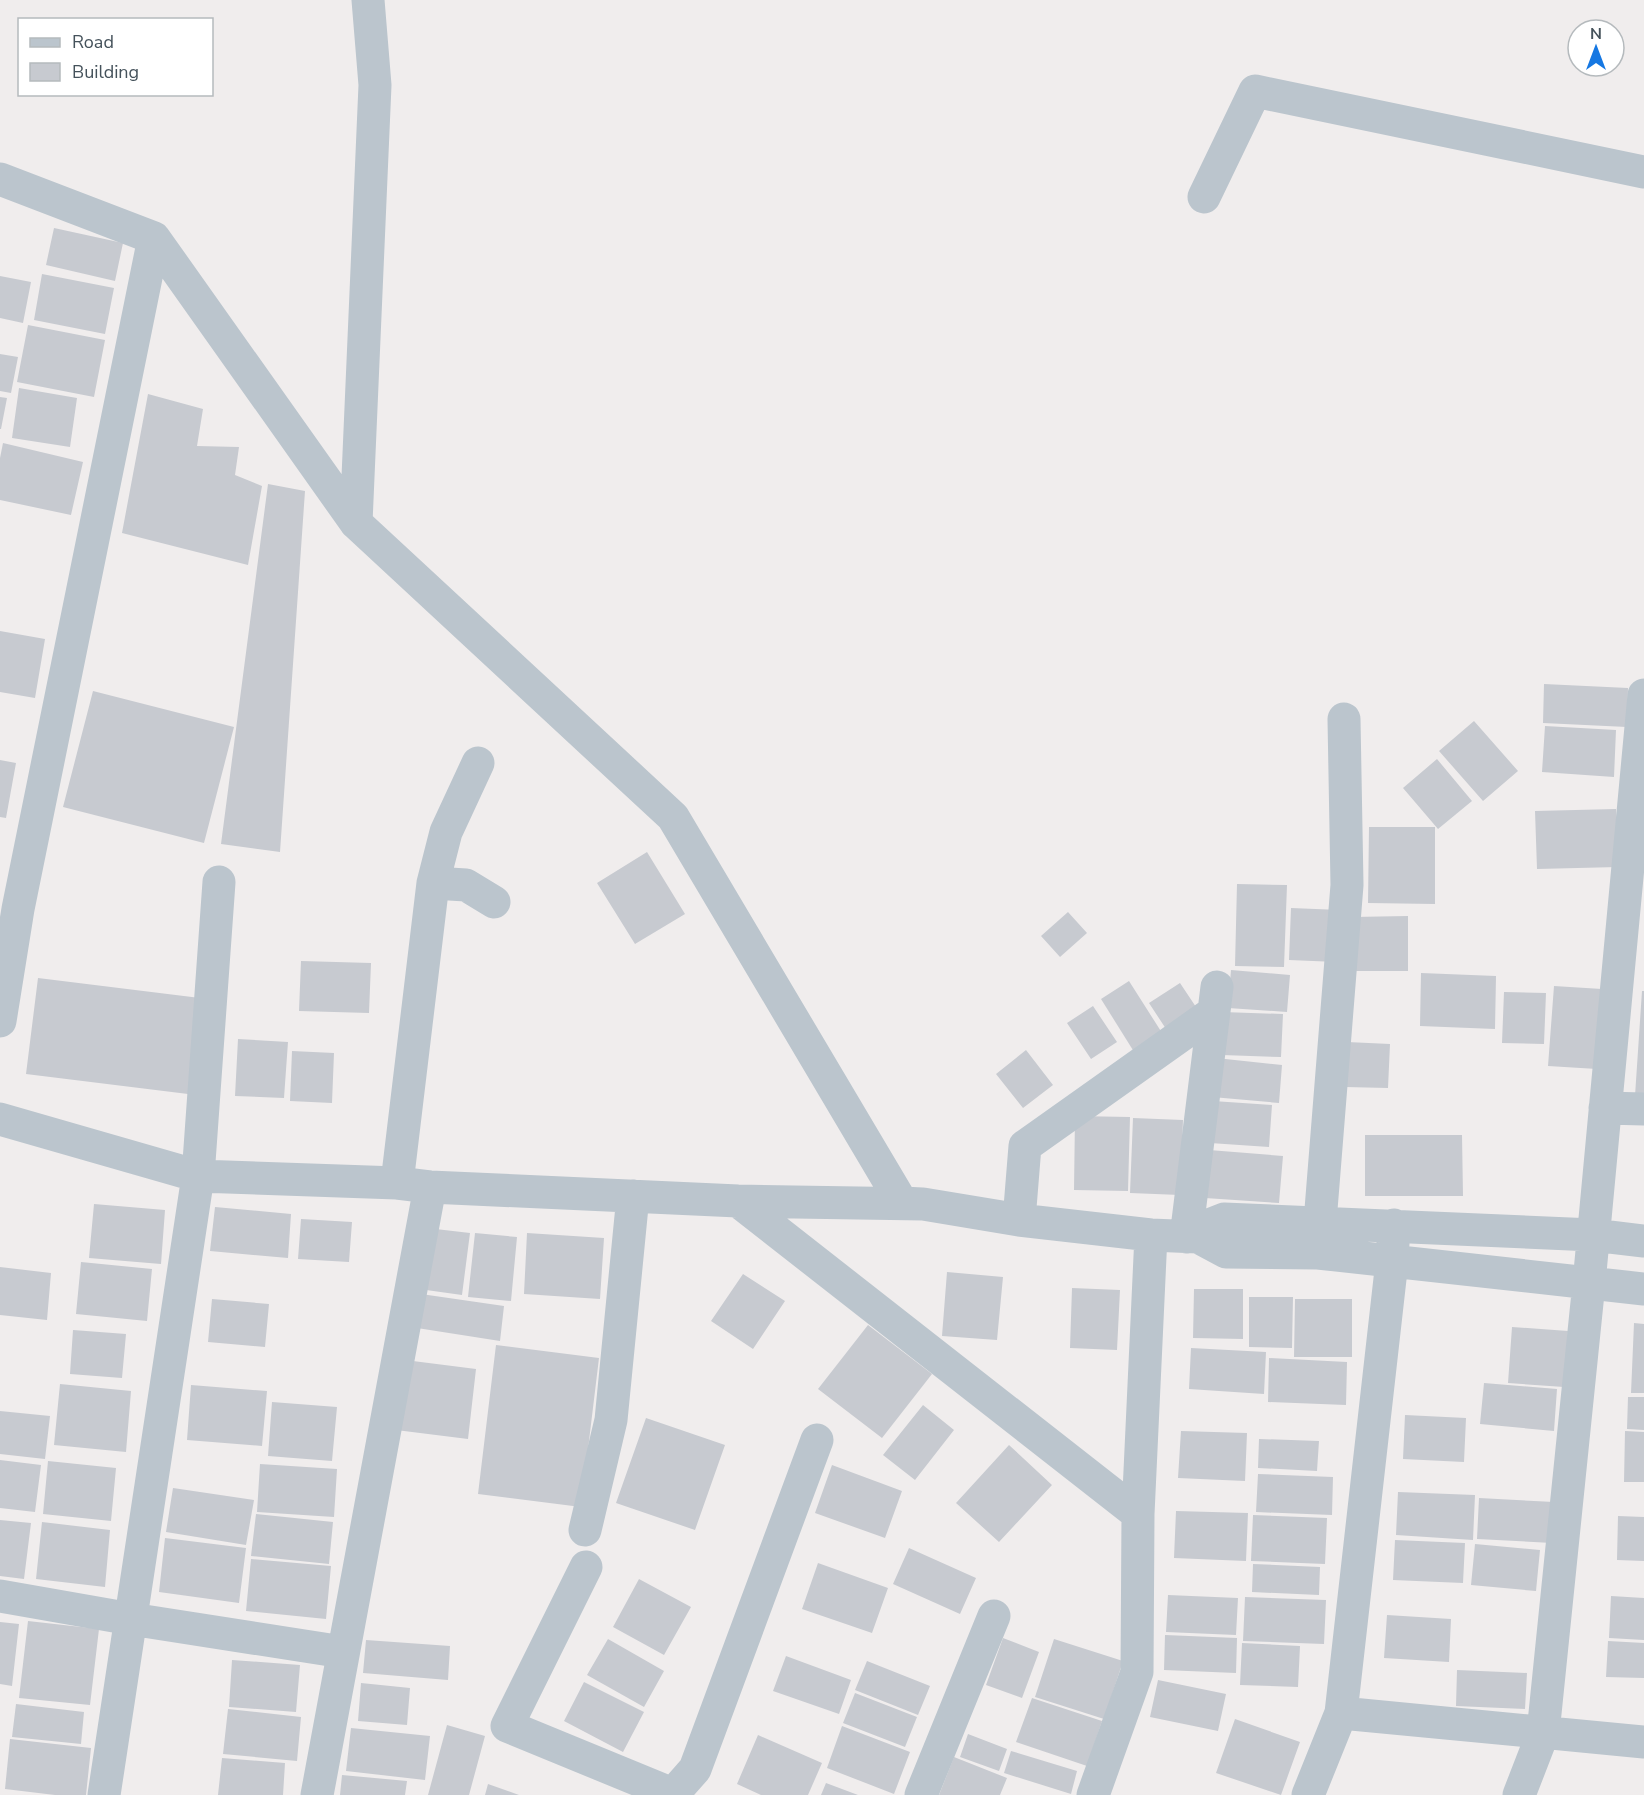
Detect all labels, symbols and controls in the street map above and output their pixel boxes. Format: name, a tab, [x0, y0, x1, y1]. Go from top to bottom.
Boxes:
legend	[18, 18, 213, 96]
north arrow	[1566, 18, 1626, 78]
text: N	[1590, 23, 1602, 45]
text: Road	[72, 30, 114, 54]
text: Building	[72, 60, 139, 84]

